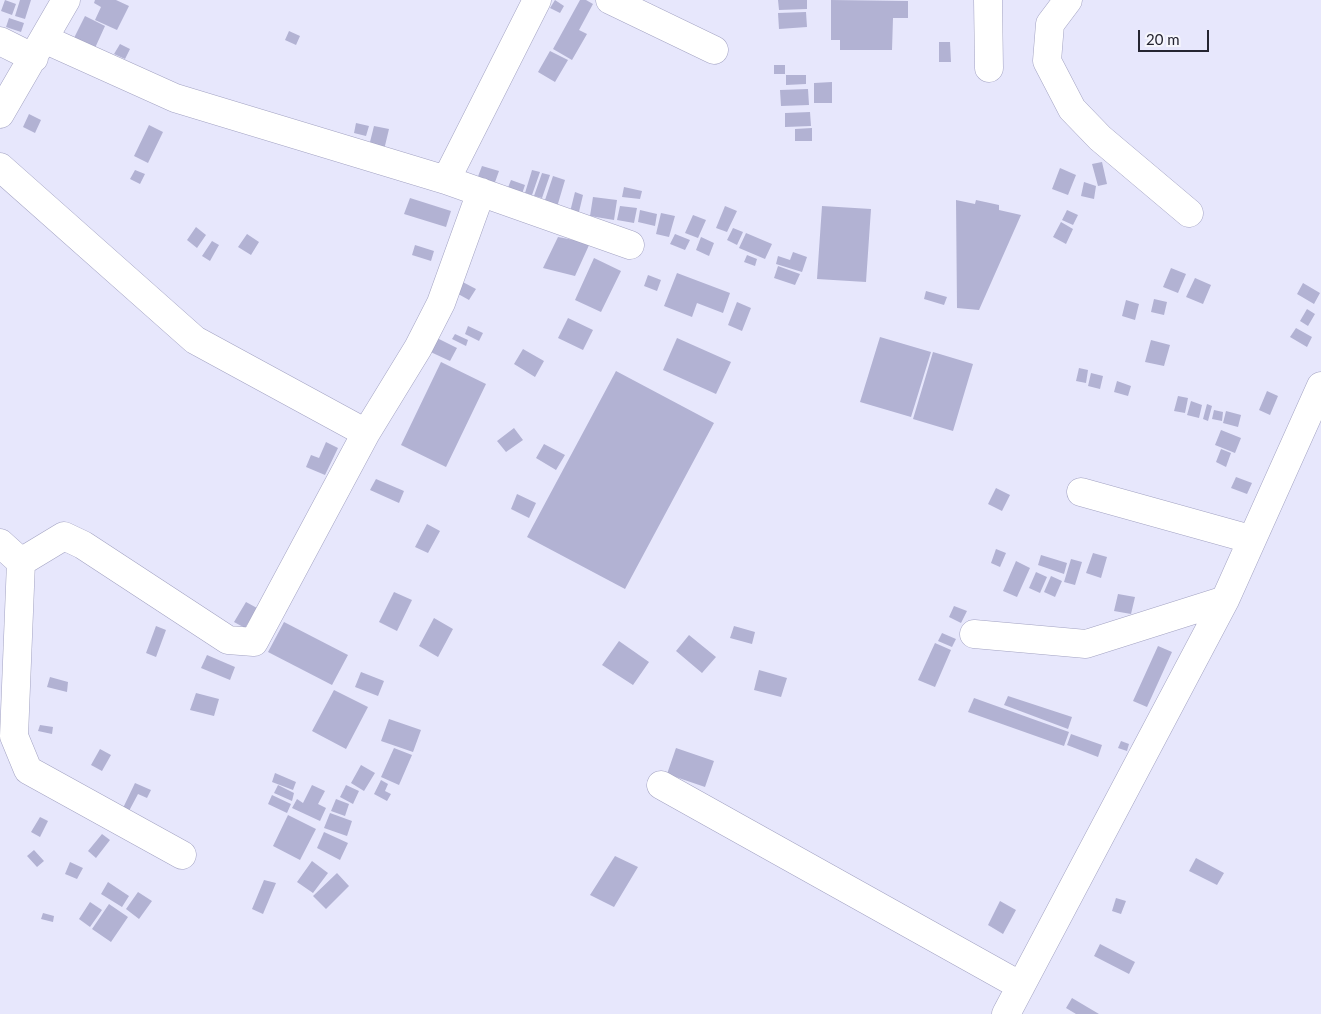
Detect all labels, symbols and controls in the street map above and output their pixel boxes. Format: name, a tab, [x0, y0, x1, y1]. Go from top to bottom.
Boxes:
scale bar	[1141, 20, 1212, 52]
text: 20 m	[1146, 30, 1180, 48]

